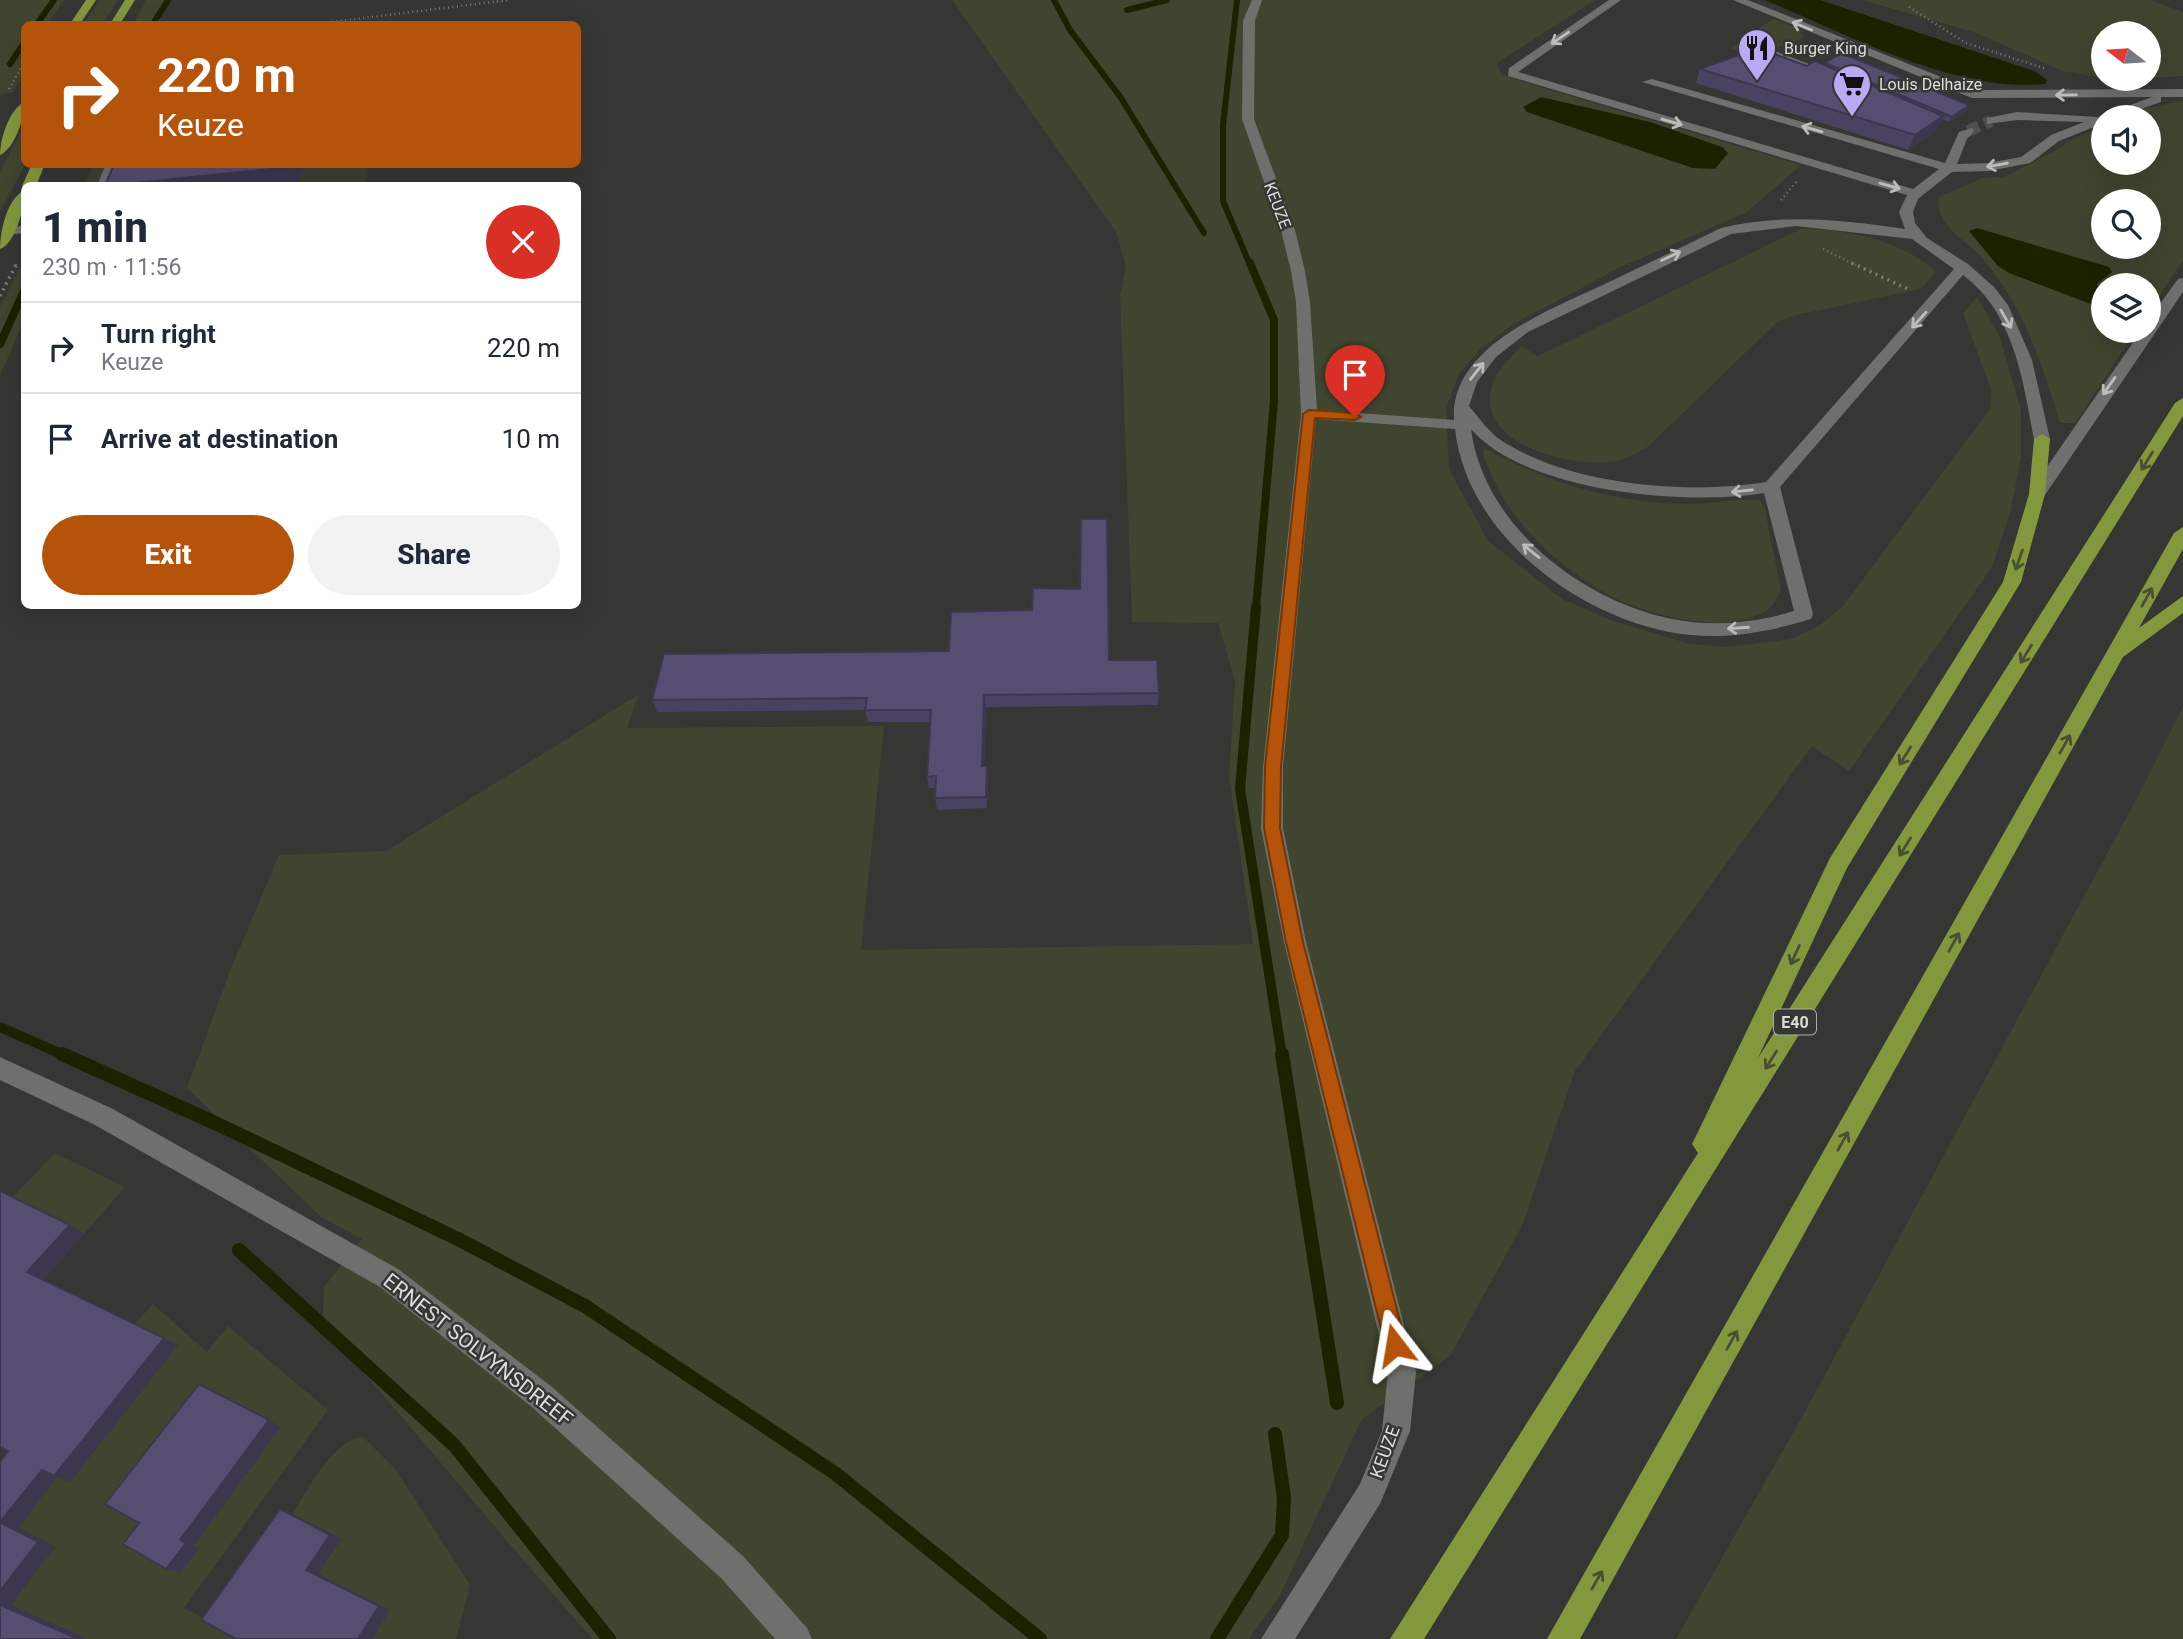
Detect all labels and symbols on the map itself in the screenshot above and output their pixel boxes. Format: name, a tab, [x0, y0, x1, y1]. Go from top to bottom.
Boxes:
one-way arrow	[1792, 19, 1814, 32]
north arrow	[2091, 21, 2161, 91]
restaurant icon: Burger King	[1736, 27, 1778, 82]
one-way arrow	[1551, 31, 1570, 45]
place label: Burger King	[1784, 39, 1867, 58]
supermarket icon: Louis Delhaize	[1831, 63, 1873, 118]
place label: Louis Delhaize	[1879, 75, 1982, 94]
one-way arrow	[2055, 88, 2078, 101]
one-way arrow	[1661, 117, 1683, 130]
one-way arrow	[1802, 121, 1824, 134]
one-way arrow	[1986, 159, 2009, 172]
street label: KEUZE	[1260, 179, 1295, 231]
one-way arrow	[1879, 180, 1901, 193]
one-way arrow	[1660, 249, 1681, 263]
one-way arrow	[1999, 309, 2013, 329]
one-way arrow	[1912, 310, 1928, 328]
pin	[1325, 345, 1385, 417]
one-way arrow	[1470, 362, 1485, 381]
one-way arrow	[2102, 376, 2116, 395]
one-way arrow	[2139, 451, 2153, 471]
one-way arrow	[1732, 485, 1754, 498]
one-way arrow	[1523, 544, 1541, 559]
one-way arrow	[2012, 549, 2025, 571]
one-way arrow	[2141, 587, 2154, 608]
one-way arrow	[1727, 622, 1750, 635]
one-way arrow	[2018, 644, 2033, 663]
one-way arrow	[2058, 734, 2072, 754]
one-way arrow	[1897, 746, 1912, 765]
one-way arrow	[1898, 836, 1912, 856]
one-way arrow	[1947, 933, 1961, 953]
one-way arrow	[1788, 944, 1801, 965]
road number: E40	[1774, 1010, 1816, 1034]
one-way arrow	[1764, 1050, 1778, 1070]
one-way arrow	[1837, 1131, 1850, 1152]
street label: ERNEST SOLVYNSDREEF	[379, 1269, 577, 1431]
position arrow	[1358, 1308, 1432, 1382]
one-way arrow	[1725, 1330, 1739, 1350]
street label: KEUZE	[1365, 1423, 1404, 1481]
one-way arrow	[1590, 1570, 1604, 1590]

